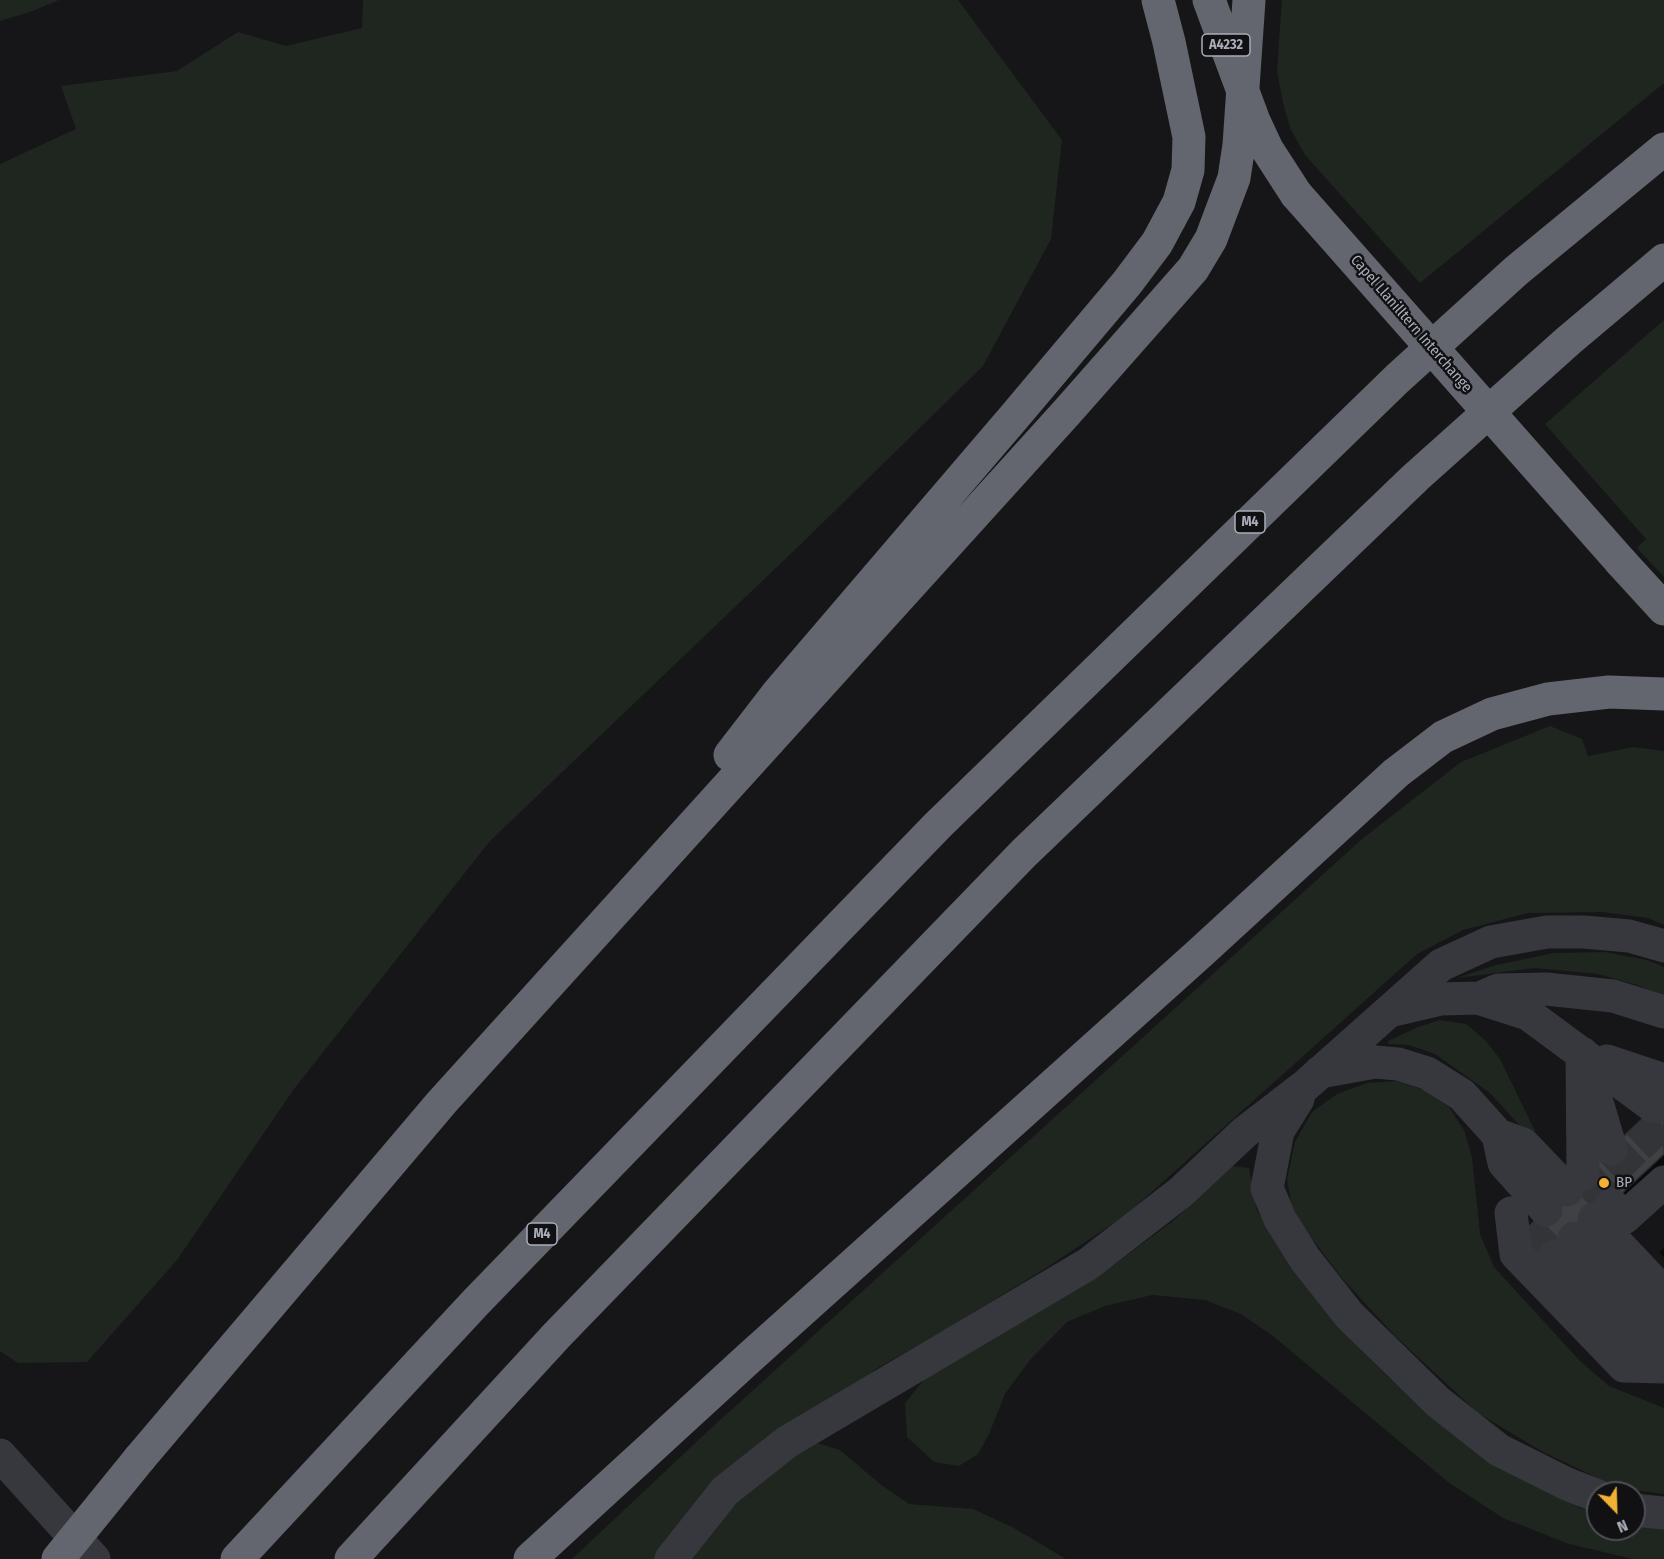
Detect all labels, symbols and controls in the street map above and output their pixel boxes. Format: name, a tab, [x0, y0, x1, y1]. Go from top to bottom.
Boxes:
road number: A4232	[1202, 34, 1250, 56]
street label: Capel Llanilltern Interchange	[1346, 252, 1476, 396]
road number: M4	[1235, 511, 1265, 533]
place label: BP	[1616, 1174, 1632, 1192]
marker: BP	[1597, 1176, 1611, 1190]
road number: M4	[527, 1223, 557, 1245]
north arrow	[1586, 1481, 1646, 1541]
text: N	[1614, 1516, 1631, 1537]

